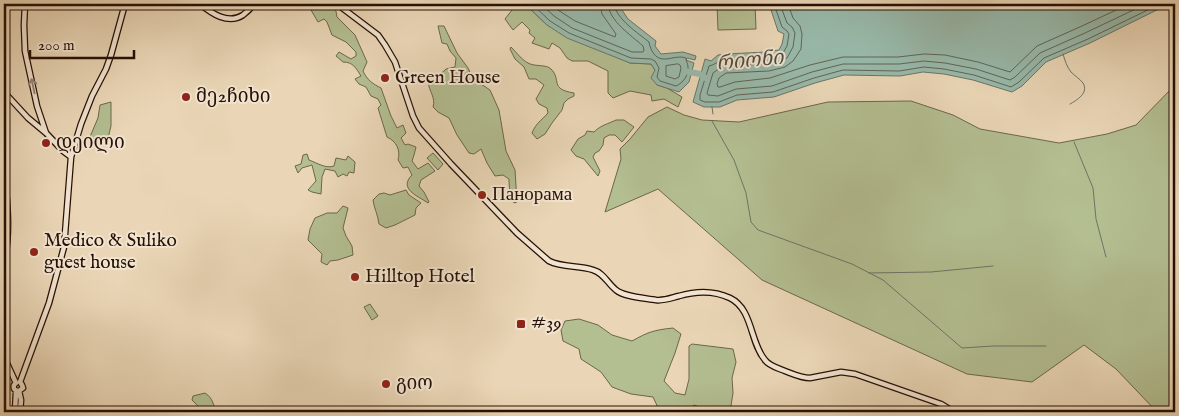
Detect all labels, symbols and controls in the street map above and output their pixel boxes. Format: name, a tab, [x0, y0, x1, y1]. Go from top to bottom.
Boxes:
scale bar	[30, 28, 134, 60]
text: 200 m	[38, 36, 75, 55]
water label: რიონი	[716, 45, 786, 76]
place label: Green House	[395, 66, 501, 90]
marker: Green House	[379, 72, 391, 84]
one-way arrow	[28, 79, 37, 95]
place label: მე2ჩიხი	[196, 85, 271, 109]
marker: მე2ჩიხი	[180, 91, 192, 103]
place label: დეილი	[56, 131, 125, 155]
marker: დეილი	[40, 137, 52, 149]
place label: Панорама	[492, 183, 573, 207]
marker: Панорама	[476, 189, 488, 201]
place label: Medico & Suliko guest house	[44, 229, 177, 275]
marker: Medico & Suliko guest house	[28, 246, 40, 258]
place label: Hilltop Hotel	[365, 265, 475, 289]
marker: Hilltop Hotel	[349, 271, 361, 283]
place label: #39	[531, 312, 562, 336]
marker: #39	[515, 318, 527, 330]
place label: გიო	[396, 372, 433, 396]
marker: გიო	[380, 378, 392, 390]

